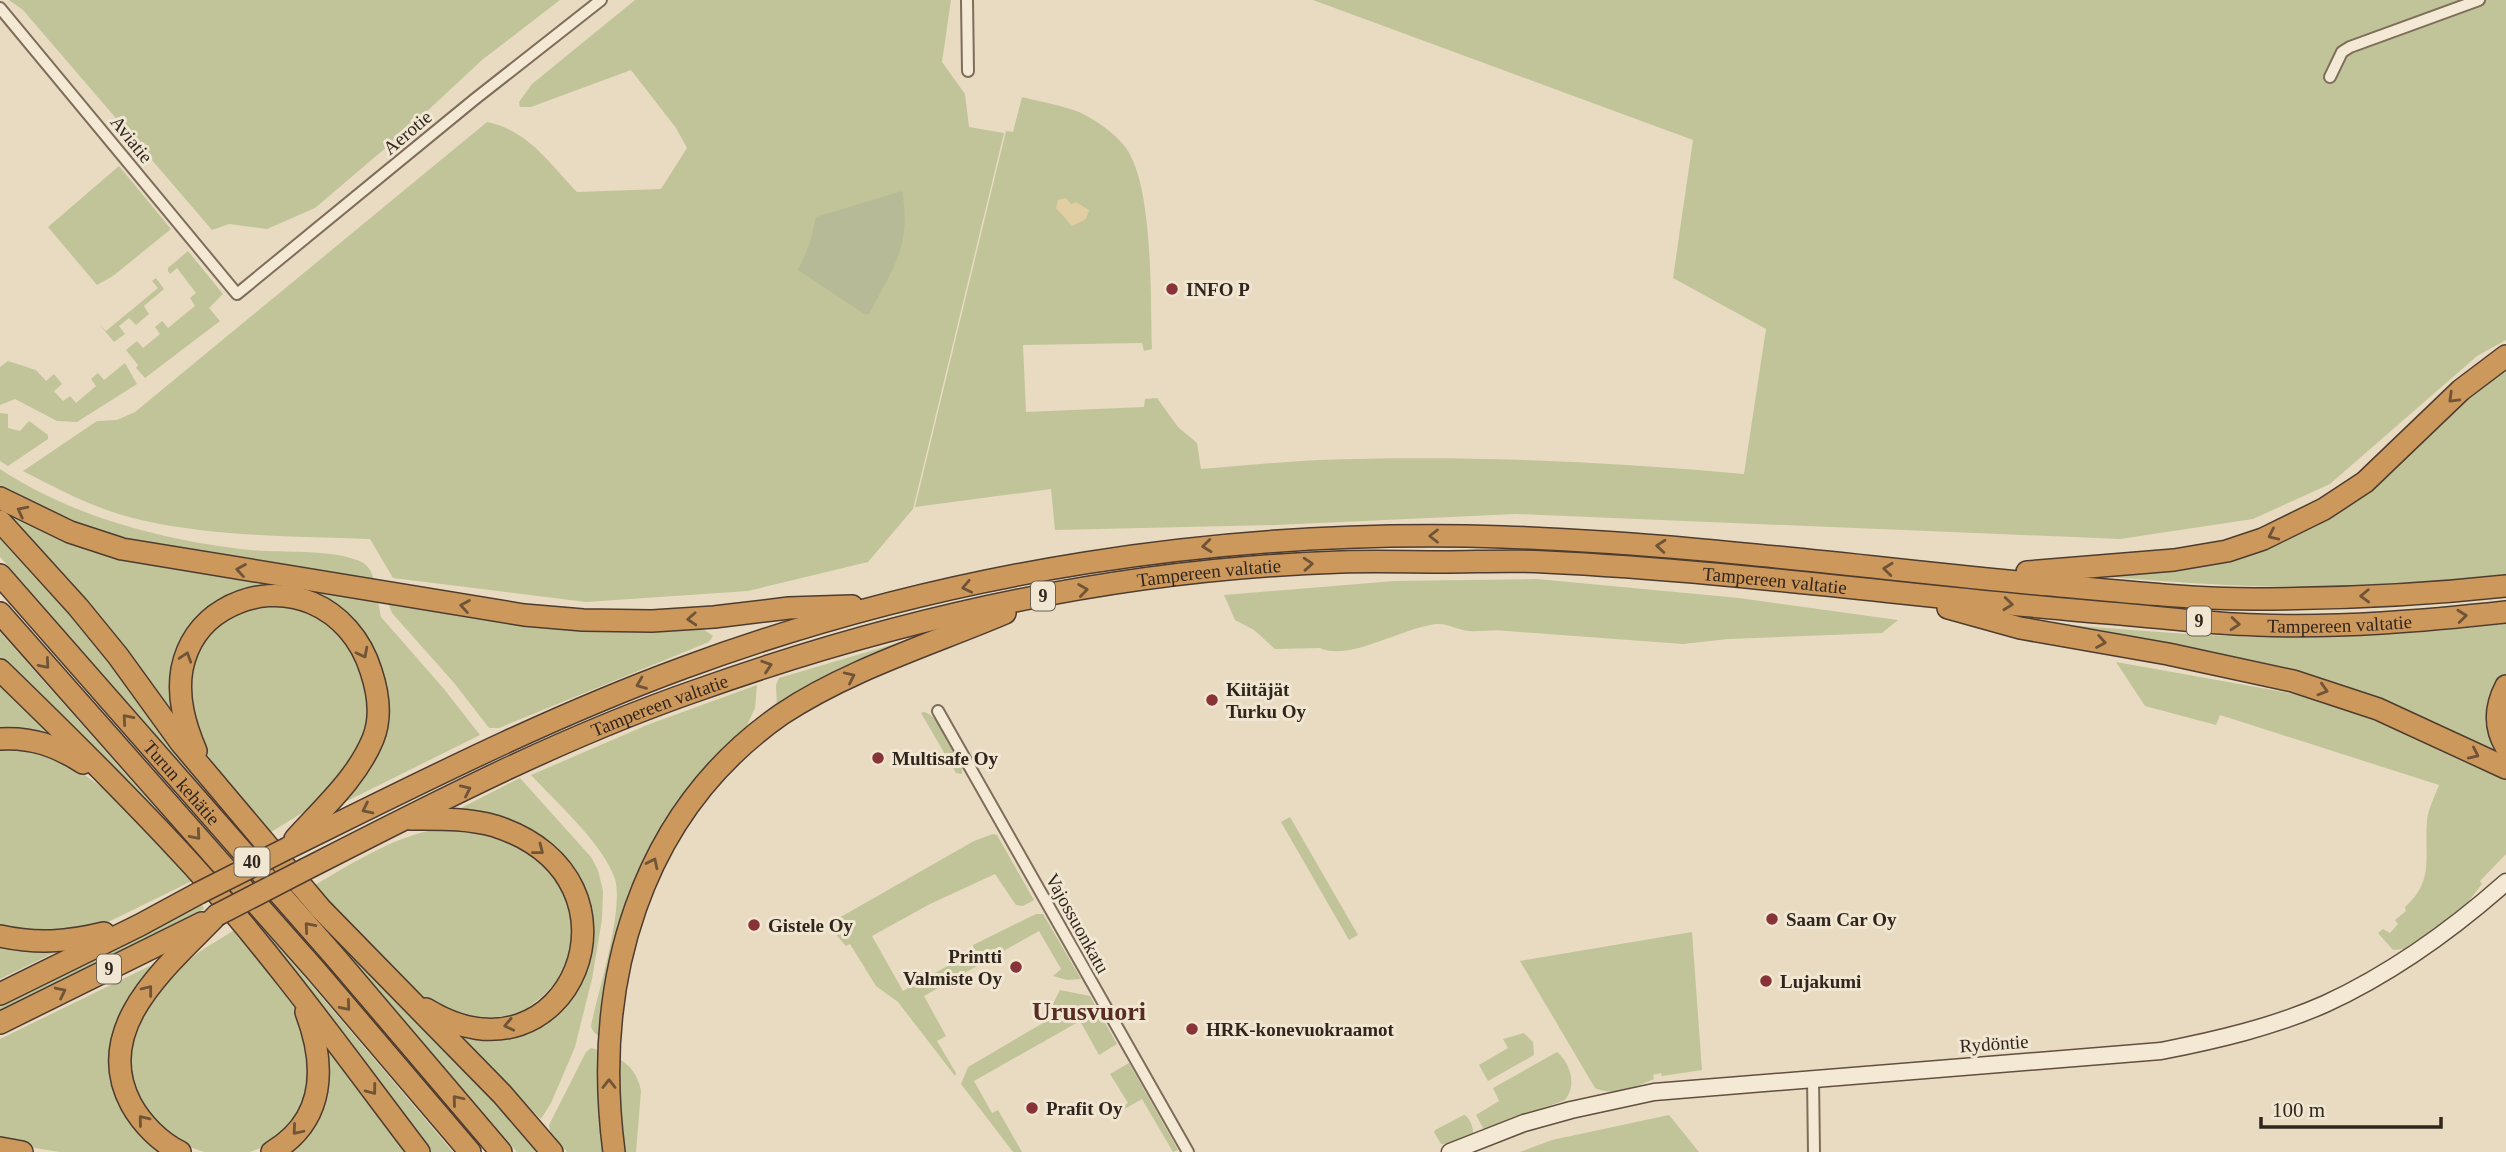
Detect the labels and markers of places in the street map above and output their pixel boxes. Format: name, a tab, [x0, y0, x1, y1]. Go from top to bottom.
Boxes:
place label: INFO P	[1186, 279, 1250, 300]
marker: INFO P	[1164, 281, 1180, 297]
place label: Kiitäjät Turku Oy	[1226, 679, 1307, 722]
marker: Kiitäjät Turku Oy	[1204, 692, 1220, 708]
place label: Multisafe Oy	[892, 748, 999, 769]
marker: Multisafe Oy	[870, 750, 886, 766]
place label: Saam Car Oy	[1786, 909, 1897, 930]
marker: Saam Car Oy	[1764, 911, 1780, 927]
place label: Gistele Oy	[768, 915, 853, 936]
marker: Gistele Oy	[746, 917, 762, 933]
place label: Printti Valmiste Oy	[903, 946, 1002, 989]
marker: Printti Valmiste Oy	[1008, 959, 1024, 975]
place label: Lujakumi	[1780, 971, 1861, 992]
marker: Lujakumi	[1758, 973, 1774, 989]
place label: HRK-konevuokraamot	[1206, 1019, 1395, 1040]
marker: HRK-konevuokraamot	[1184, 1021, 1200, 1037]
place label: Prafit Oy	[1046, 1098, 1123, 1119]
marker: Prafit Oy	[1024, 1100, 1040, 1116]

